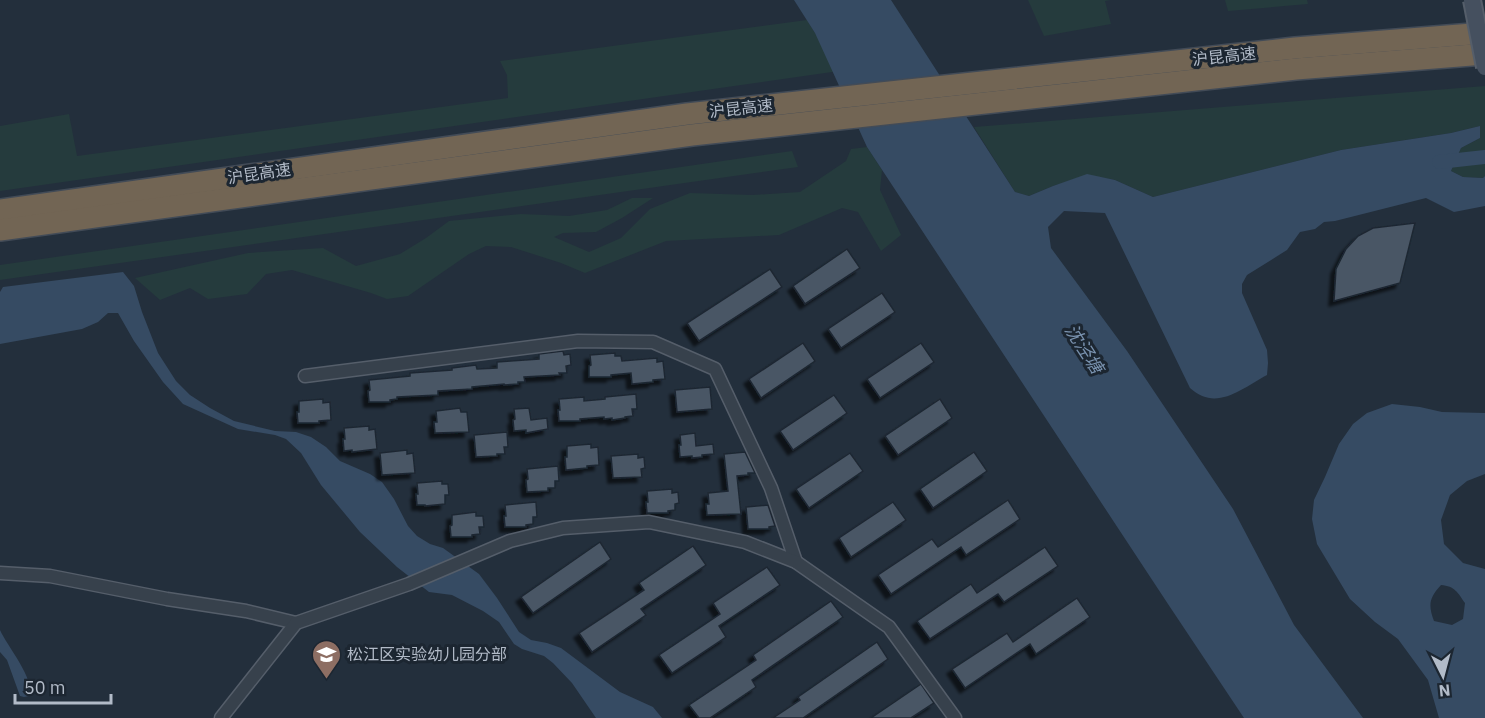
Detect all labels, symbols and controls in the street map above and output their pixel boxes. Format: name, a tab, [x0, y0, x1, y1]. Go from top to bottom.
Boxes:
street label: 沪昆高速	[1191, 43, 1257, 69]
street label: 沪昆高速	[708, 95, 774, 121]
street label: 沪昆高速	[226, 159, 292, 187]
water label: 沈泾塘	[1060, 320, 1110, 380]
school or university icon: 松江区实验幼儿园分部	[310, 638, 342, 680]
place label: 松江区实验幼儿园分部	[347, 644, 507, 664]
north arrow	[1413, 646, 1473, 706]
scale bar	[15, 667, 111, 705]
text: 50 m	[24, 676, 66, 699]
text: N	[1438, 680, 1451, 701]

